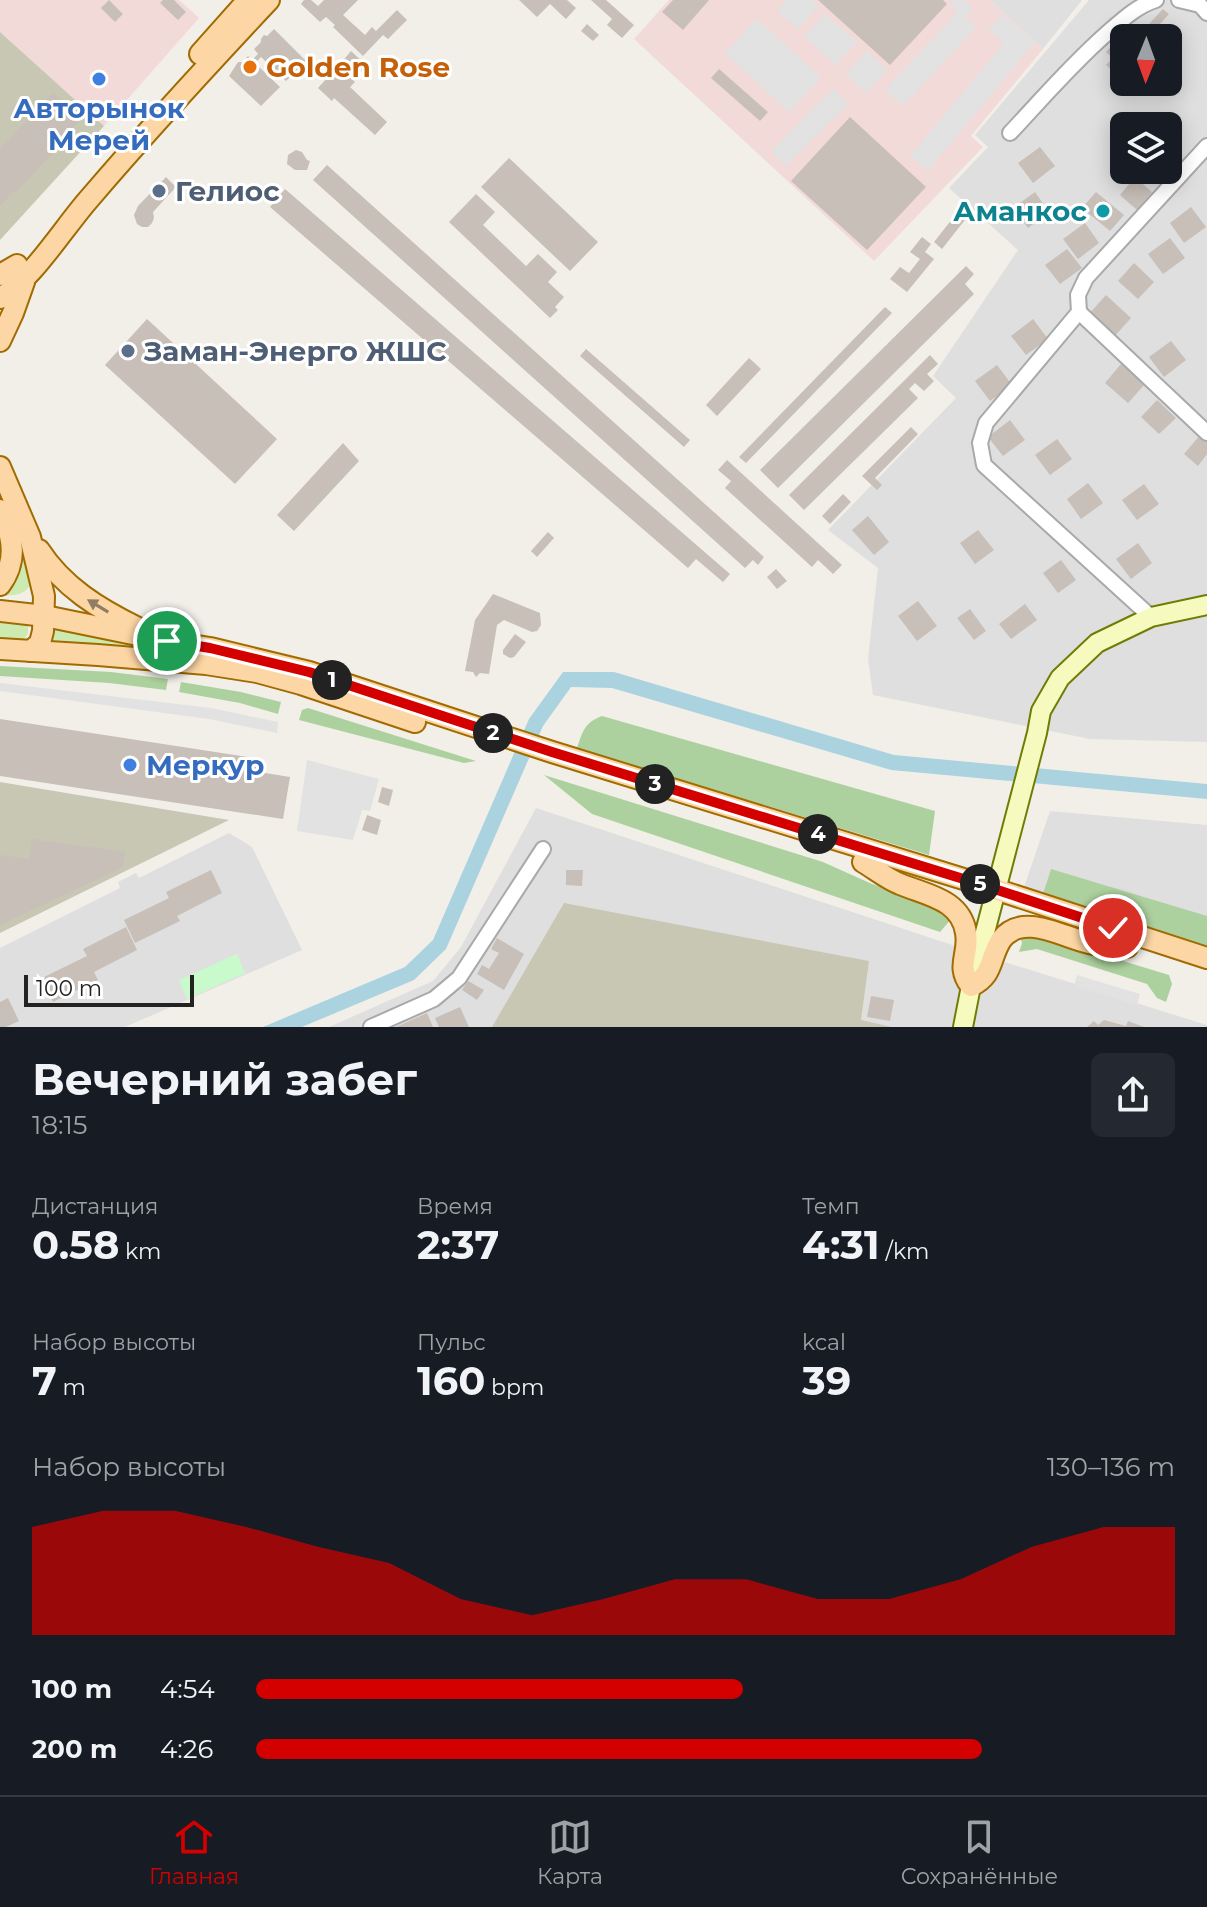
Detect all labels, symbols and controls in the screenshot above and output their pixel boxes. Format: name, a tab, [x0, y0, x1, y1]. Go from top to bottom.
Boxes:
north arrow	[1110, 24, 1182, 96]
map controls	[1110, 24, 1182, 184]
place label: Golden Rose	[266, 50, 450, 84]
marker: Golden Rose	[241, 58, 259, 76]
marker: Авторынок Мерей	[90, 70, 108, 88]
place label: Авторынок Мерей	[13, 91, 185, 157]
button: layers	[1110, 112, 1182, 184]
place label: Гелиос	[175, 174, 280, 208]
marker: Гелиос	[150, 182, 168, 200]
place label: Аманкос	[953, 194, 1087, 228]
marker: Аманкос	[1094, 202, 1112, 220]
place label: Заман-Энерго ЖШС	[143, 334, 447, 368]
marker: Заман-Энерго ЖШС	[119, 342, 137, 360]
one-way arrow	[87, 599, 109, 613]
pin	[133, 607, 201, 675]
icon: arrive	[145, 619, 189, 663]
pin: 1	[312, 660, 352, 700]
text: 1	[328, 666, 336, 693]
pin: 2	[473, 713, 513, 753]
text: 2	[487, 719, 499, 746]
place label: Меркур	[146, 748, 264, 782]
marker: Меркур	[121, 756, 139, 774]
pin: 3	[635, 764, 675, 804]
text: 3	[648, 770, 662, 797]
pin: 4	[798, 814, 838, 854]
text: 4	[810, 820, 826, 847]
pin: 5	[960, 864, 1000, 904]
text: 5	[973, 870, 987, 897]
pin	[1079, 894, 1147, 962]
icon: check	[1091, 906, 1135, 950]
scale bar	[24, 971, 194, 1007]
text: 100 m	[36, 975, 102, 1002]
text: Вечерний забег	[32, 1052, 417, 1106]
button: share	[1091, 1053, 1175, 1137]
text: 18:15	[32, 1109, 88, 1141]
text: Дистанция	[32, 1193, 158, 1220]
text: Время	[417, 1193, 493, 1220]
text: Темп	[802, 1193, 860, 1220]
text: 0.58	[32, 1220, 119, 1269]
text: 2:37	[417, 1220, 499, 1269]
text: 4:31	[802, 1220, 880, 1269]
text: km	[119, 1238, 161, 1265]
text: /km	[880, 1238, 929, 1265]
text: Набор высоты	[32, 1329, 196, 1356]
text: Пульс	[417, 1329, 486, 1356]
text: kcal	[802, 1329, 846, 1356]
text: 7	[32, 1356, 57, 1405]
text: 160	[417, 1356, 485, 1405]
text: 39	[802, 1356, 851, 1405]
text: m	[57, 1374, 86, 1401]
text: bpm	[485, 1374, 544, 1401]
text: Набор высоты	[32, 1451, 226, 1483]
text: 130–136 m	[1047, 1451, 1175, 1483]
text: 100 m	[32, 1673, 112, 1705]
text: 4:54	[160, 1673, 215, 1705]
text: 200 m	[32, 1733, 117, 1765]
text: 4:26	[160, 1733, 213, 1765]
tab: Главная	[149, 1815, 239, 1890]
tab: Карта	[537, 1815, 603, 1890]
tab: Сохранённые	[901, 1815, 1058, 1890]

